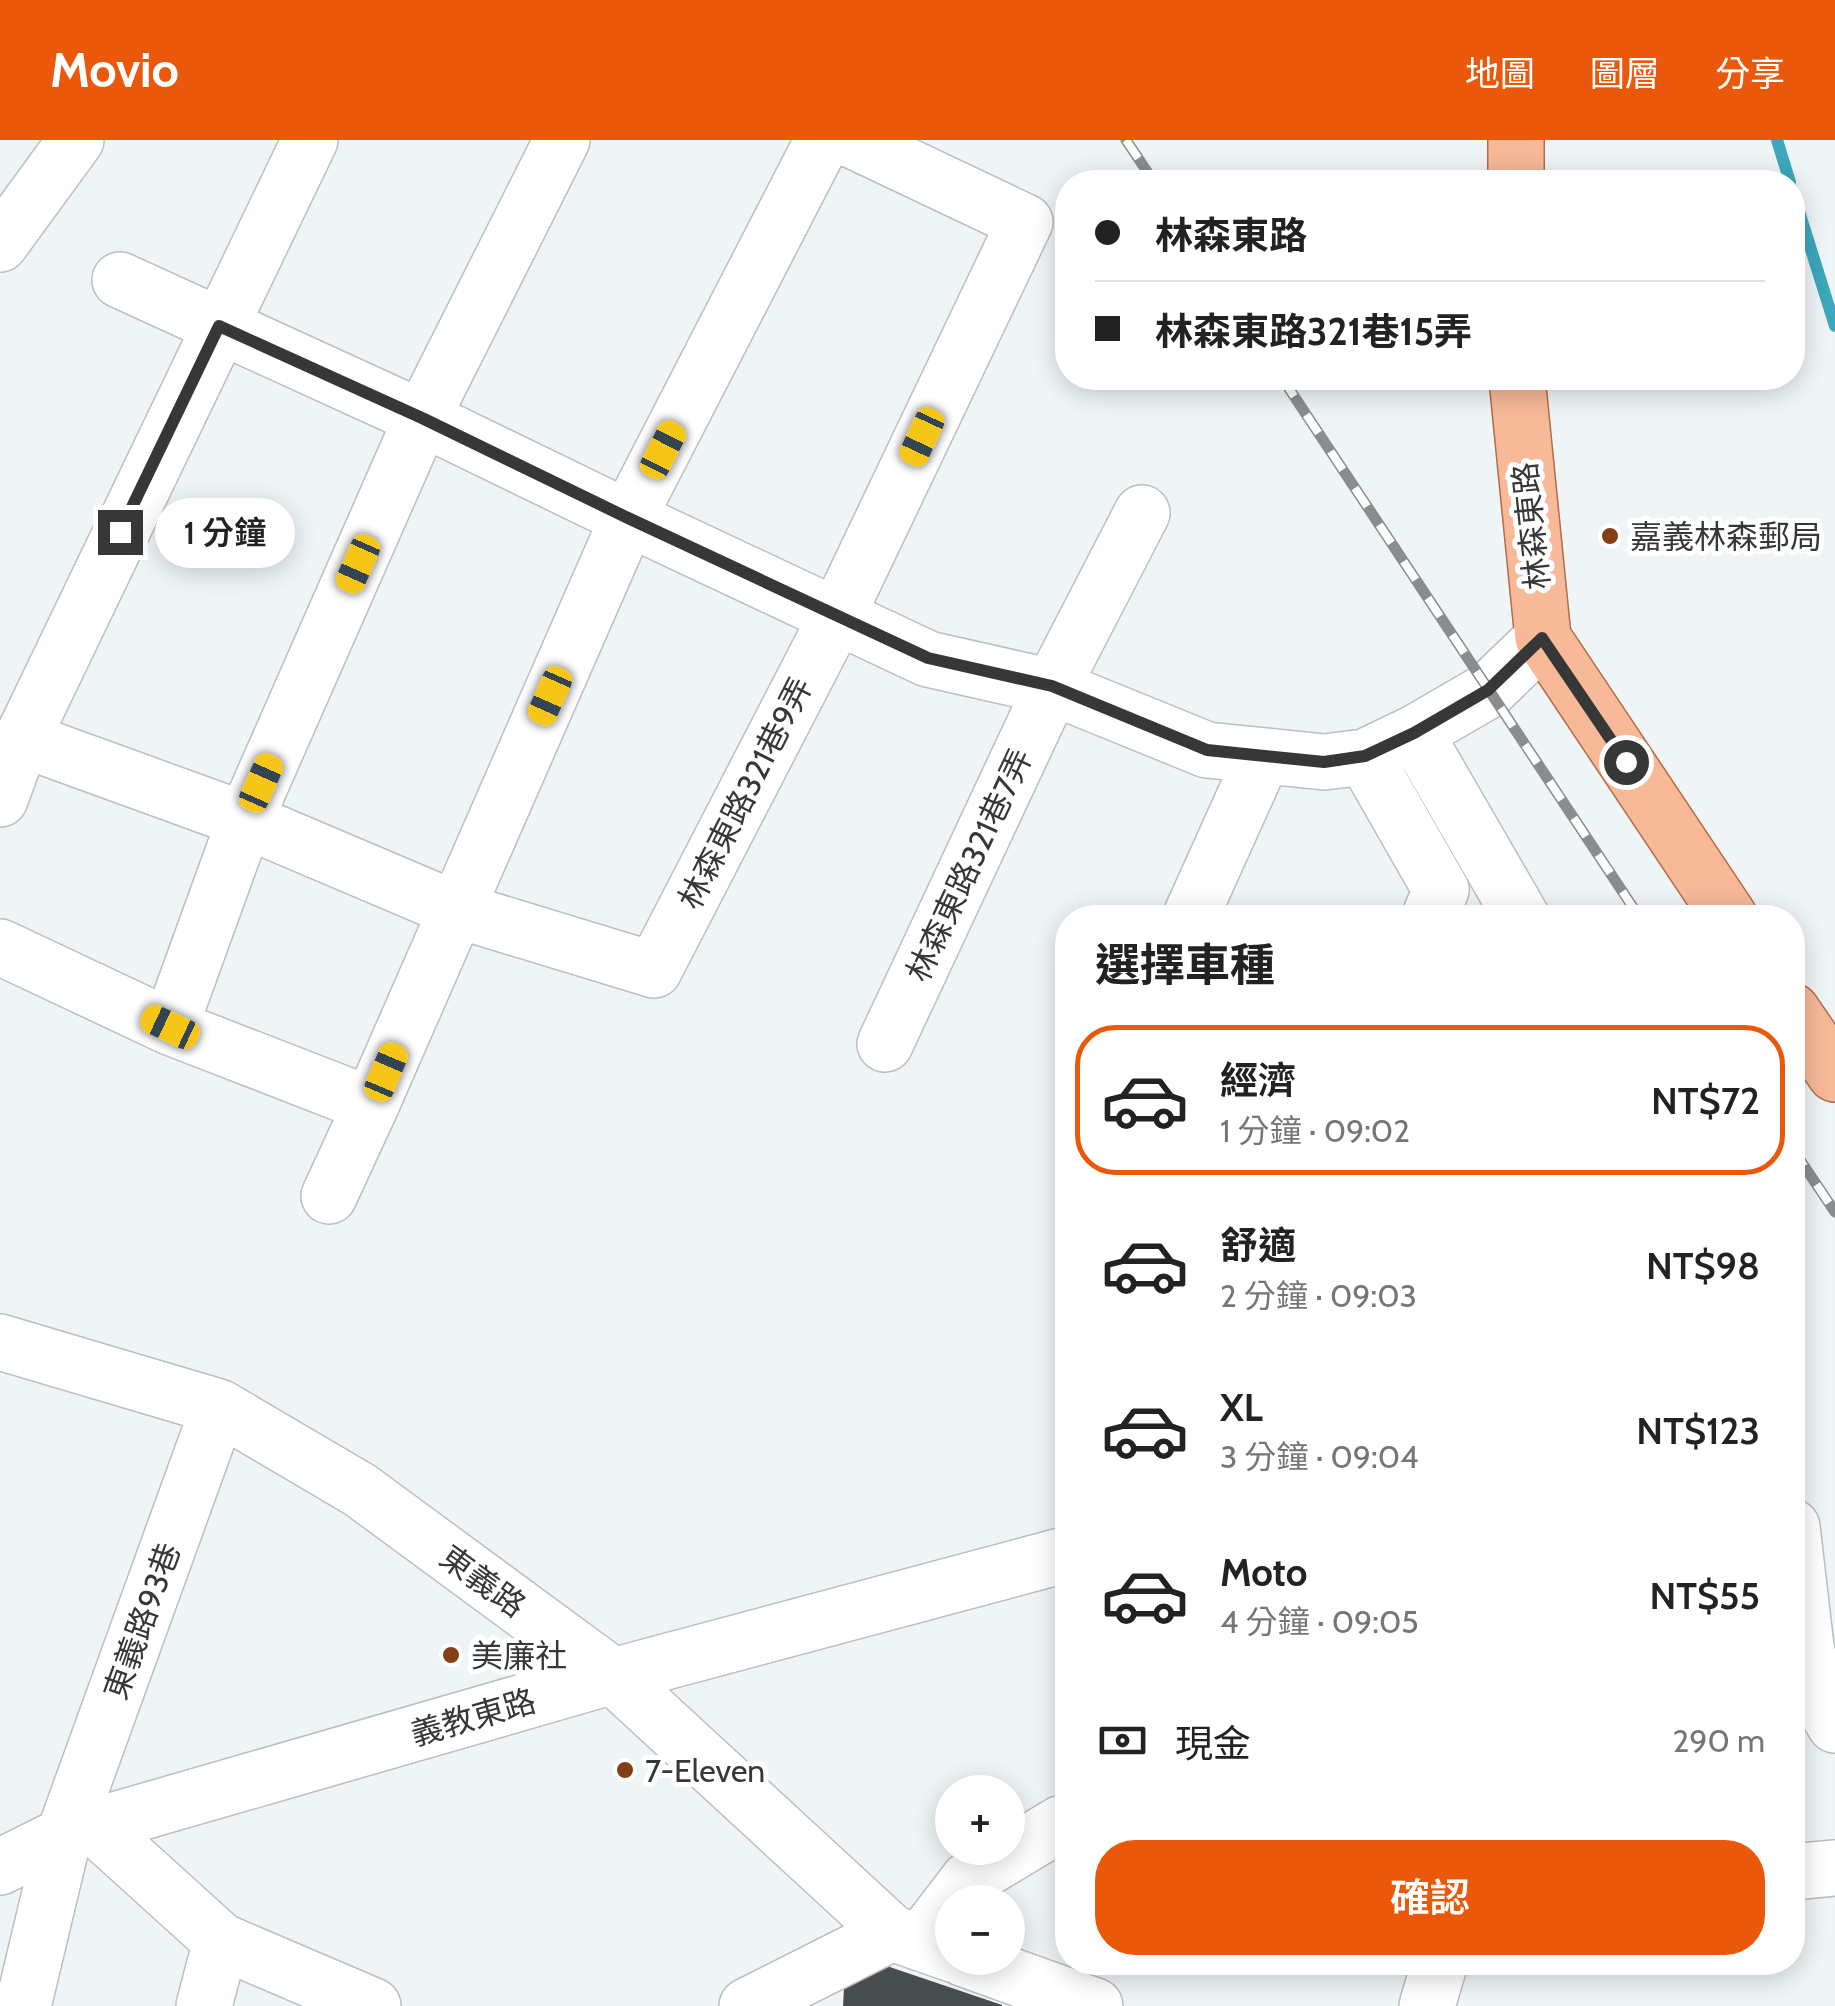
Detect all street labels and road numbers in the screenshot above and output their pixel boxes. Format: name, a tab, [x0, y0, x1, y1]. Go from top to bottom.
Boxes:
street label: 林森東路	[1505, 460, 1557, 592]
street label: 林森東路321巷9弄	[670, 671, 820, 915]
street label: 林森東路321巷7弄	[898, 742, 1040, 988]
street label: 東義路	[433, 1537, 533, 1625]
street label: 東義路93巷	[96, 1538, 188, 1704]
street label: 義教東路	[406, 1681, 540, 1753]

